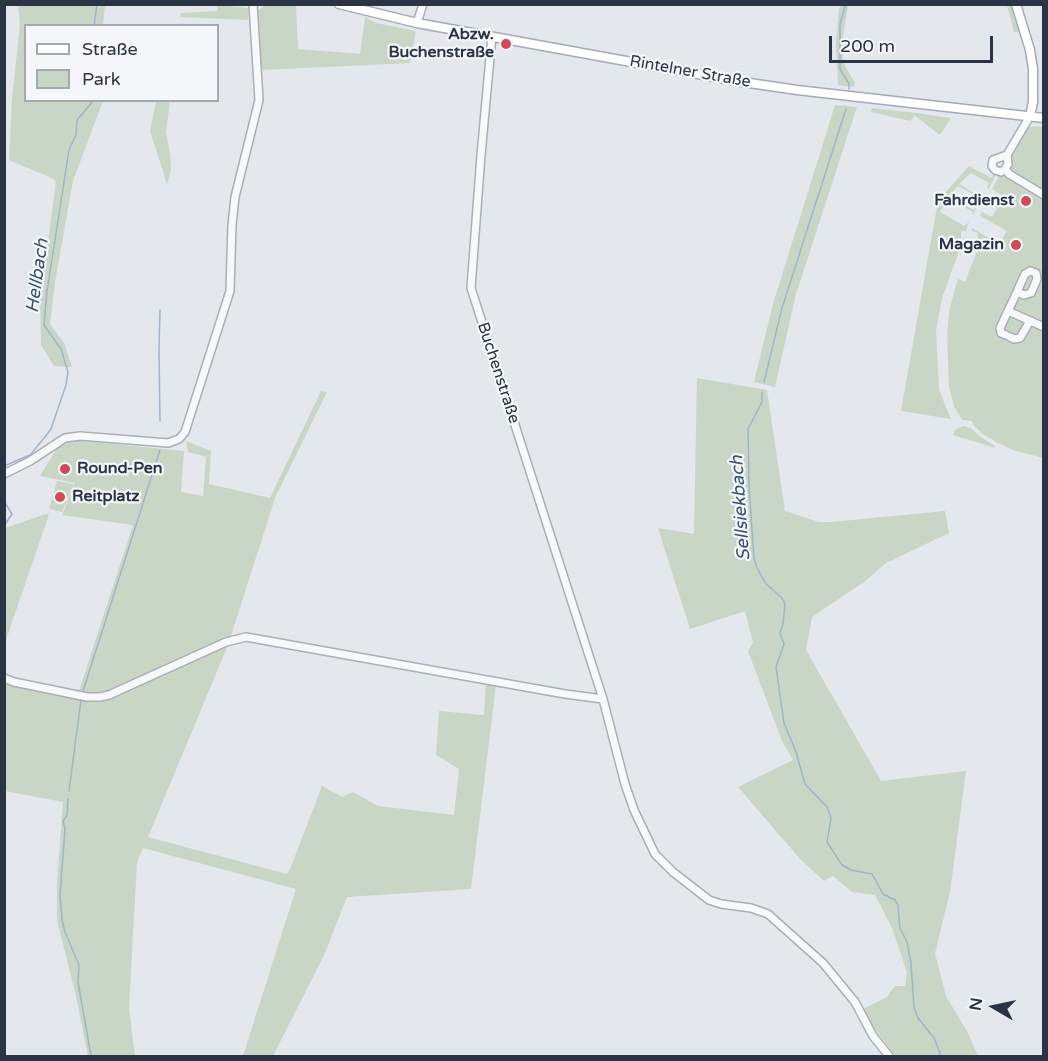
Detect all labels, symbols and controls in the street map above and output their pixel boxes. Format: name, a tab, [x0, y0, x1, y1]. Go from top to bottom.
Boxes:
legend	[24, 24, 219, 102]
scale bar	[832, 24, 996, 62]
place label: Abzw. Buchenstraße	[389, 25, 494, 63]
text: 200 m	[840, 35, 895, 57]
marker: Abzw. Buchenstraße	[499, 37, 513, 51]
text: Straße	[82, 38, 138, 60]
street label: Rintelner Straße	[628, 52, 752, 92]
text: Park	[82, 68, 120, 90]
place label: Fahrdienst	[934, 191, 1014, 211]
marker: Fahrdienst	[1019, 194, 1033, 208]
place label: Magazin	[939, 235, 1004, 255]
water label: Hellbach	[22, 238, 54, 314]
marker: Magazin	[1009, 238, 1023, 252]
street label: Buchenstraße	[473, 320, 523, 426]
water label: Sellsiekbach	[727, 455, 755, 561]
place label: Round-Pen	[77, 459, 163, 479]
marker: Round-Pen	[58, 462, 72, 476]
place label: Reitplatz	[72, 487, 140, 507]
marker: Reitplatz	[53, 490, 67, 504]
north arrow	[964, 977, 1024, 1037]
text: N	[965, 996, 987, 1012]

